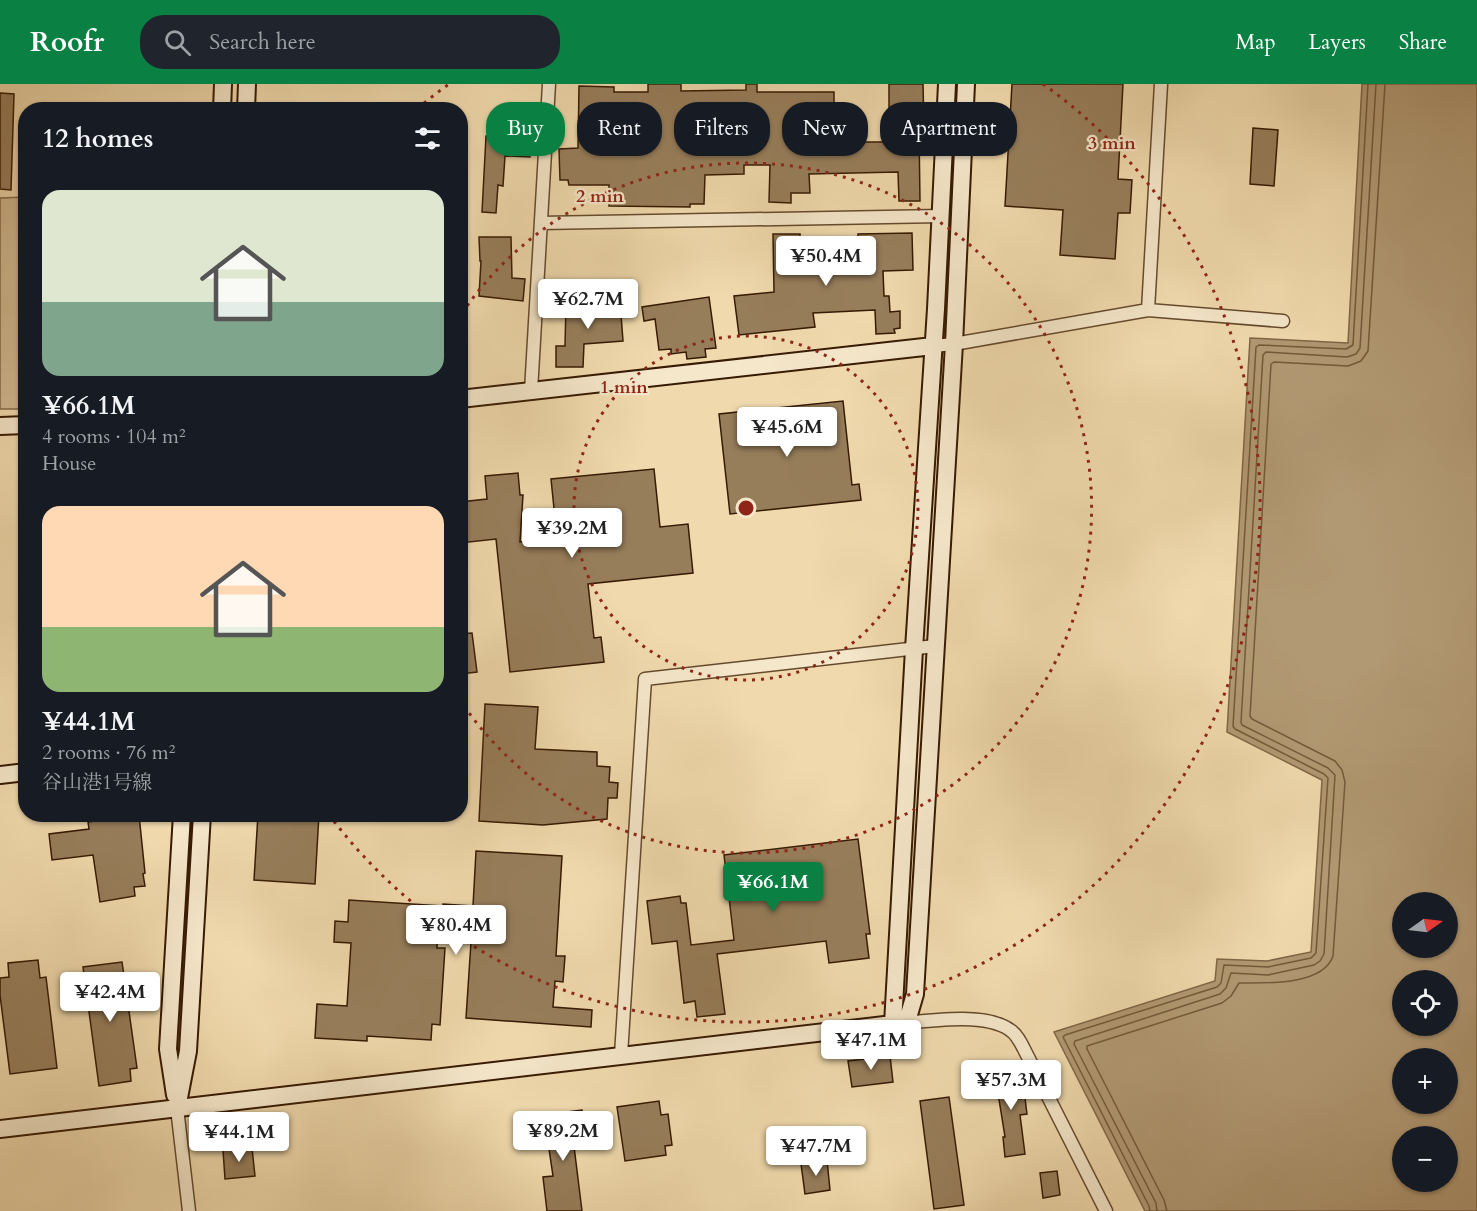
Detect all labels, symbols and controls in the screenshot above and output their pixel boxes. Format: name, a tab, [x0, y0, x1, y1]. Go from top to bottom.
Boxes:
search box	[140, 15, 560, 69]
text: Roofr	[30, 23, 104, 61]
icon: search	[161, 26, 194, 59]
text: Search here	[209, 27, 316, 57]
text: Map	[1236, 28, 1276, 57]
text: Layers	[1309, 28, 1366, 57]
text: Share	[1399, 28, 1447, 57]
chip: Buy	[486, 102, 565, 156]
chip: Rent	[577, 102, 662, 156]
chip: Filters	[674, 102, 770, 156]
chip: New	[782, 102, 868, 156]
chip: Apartment	[880, 102, 1017, 156]
text: 12 homes	[42, 121, 153, 156]
icon: filters	[411, 122, 444, 155]
text: 3 min	[1088, 131, 1136, 156]
text: 2 min	[576, 184, 624, 209]
icon: home	[189, 229, 297, 337]
pin: ¥50.4M	[777, 236, 875, 287]
text: ¥50.4M	[790, 242, 862, 269]
pin: ¥62.7M	[539, 279, 637, 330]
text: ¥62.7M	[552, 285, 624, 312]
text: 1 min	[600, 375, 648, 400]
text: ¥66.1M	[42, 388, 135, 423]
pin: ¥45.6M	[738, 407, 836, 458]
text: ¥45.6M	[751, 413, 823, 440]
text: 4 rooms · 104 m²	[42, 423, 186, 450]
text: House	[42, 450, 96, 477]
centre of rings	[736, 498, 756, 518]
pin: ¥39.2M	[523, 508, 621, 559]
text: ¥39.2M	[536, 514, 608, 541]
icon: home	[189, 545, 297, 653]
text: ¥44.1M	[42, 704, 135, 739]
text: 2 rooms · 76 m²	[42, 739, 175, 766]
text: 谷山港1号線	[42, 769, 152, 796]
pin: ¥66.1M	[724, 862, 822, 913]
text: ¥66.1M	[737, 868, 809, 895]
north arrow	[1392, 892, 1458, 958]
map controls	[1392, 892, 1458, 1192]
pin: ¥80.4M	[407, 905, 505, 956]
text: ¥80.4M	[420, 911, 492, 938]
button: locate	[1392, 970, 1458, 1036]
pin: ¥42.4M	[61, 972, 159, 1023]
text: ¥42.4M	[74, 978, 146, 1005]
pin: ¥47.1M	[822, 1020, 920, 1071]
text: ¥47.1M	[835, 1026, 907, 1053]
button: +	[1392, 1048, 1458, 1114]
pin: ¥57.3M	[962, 1060, 1060, 1111]
text: ¥57.3M	[975, 1066, 1047, 1093]
pin: ¥89.2M	[514, 1111, 612, 1162]
pin: ¥44.1M	[190, 1112, 288, 1163]
text: ¥89.2M	[527, 1117, 599, 1144]
text: ¥44.1M	[203, 1118, 275, 1145]
pin: ¥47.7M	[767, 1126, 865, 1177]
button: −	[1392, 1126, 1458, 1192]
text: ¥47.7M	[780, 1132, 852, 1159]

